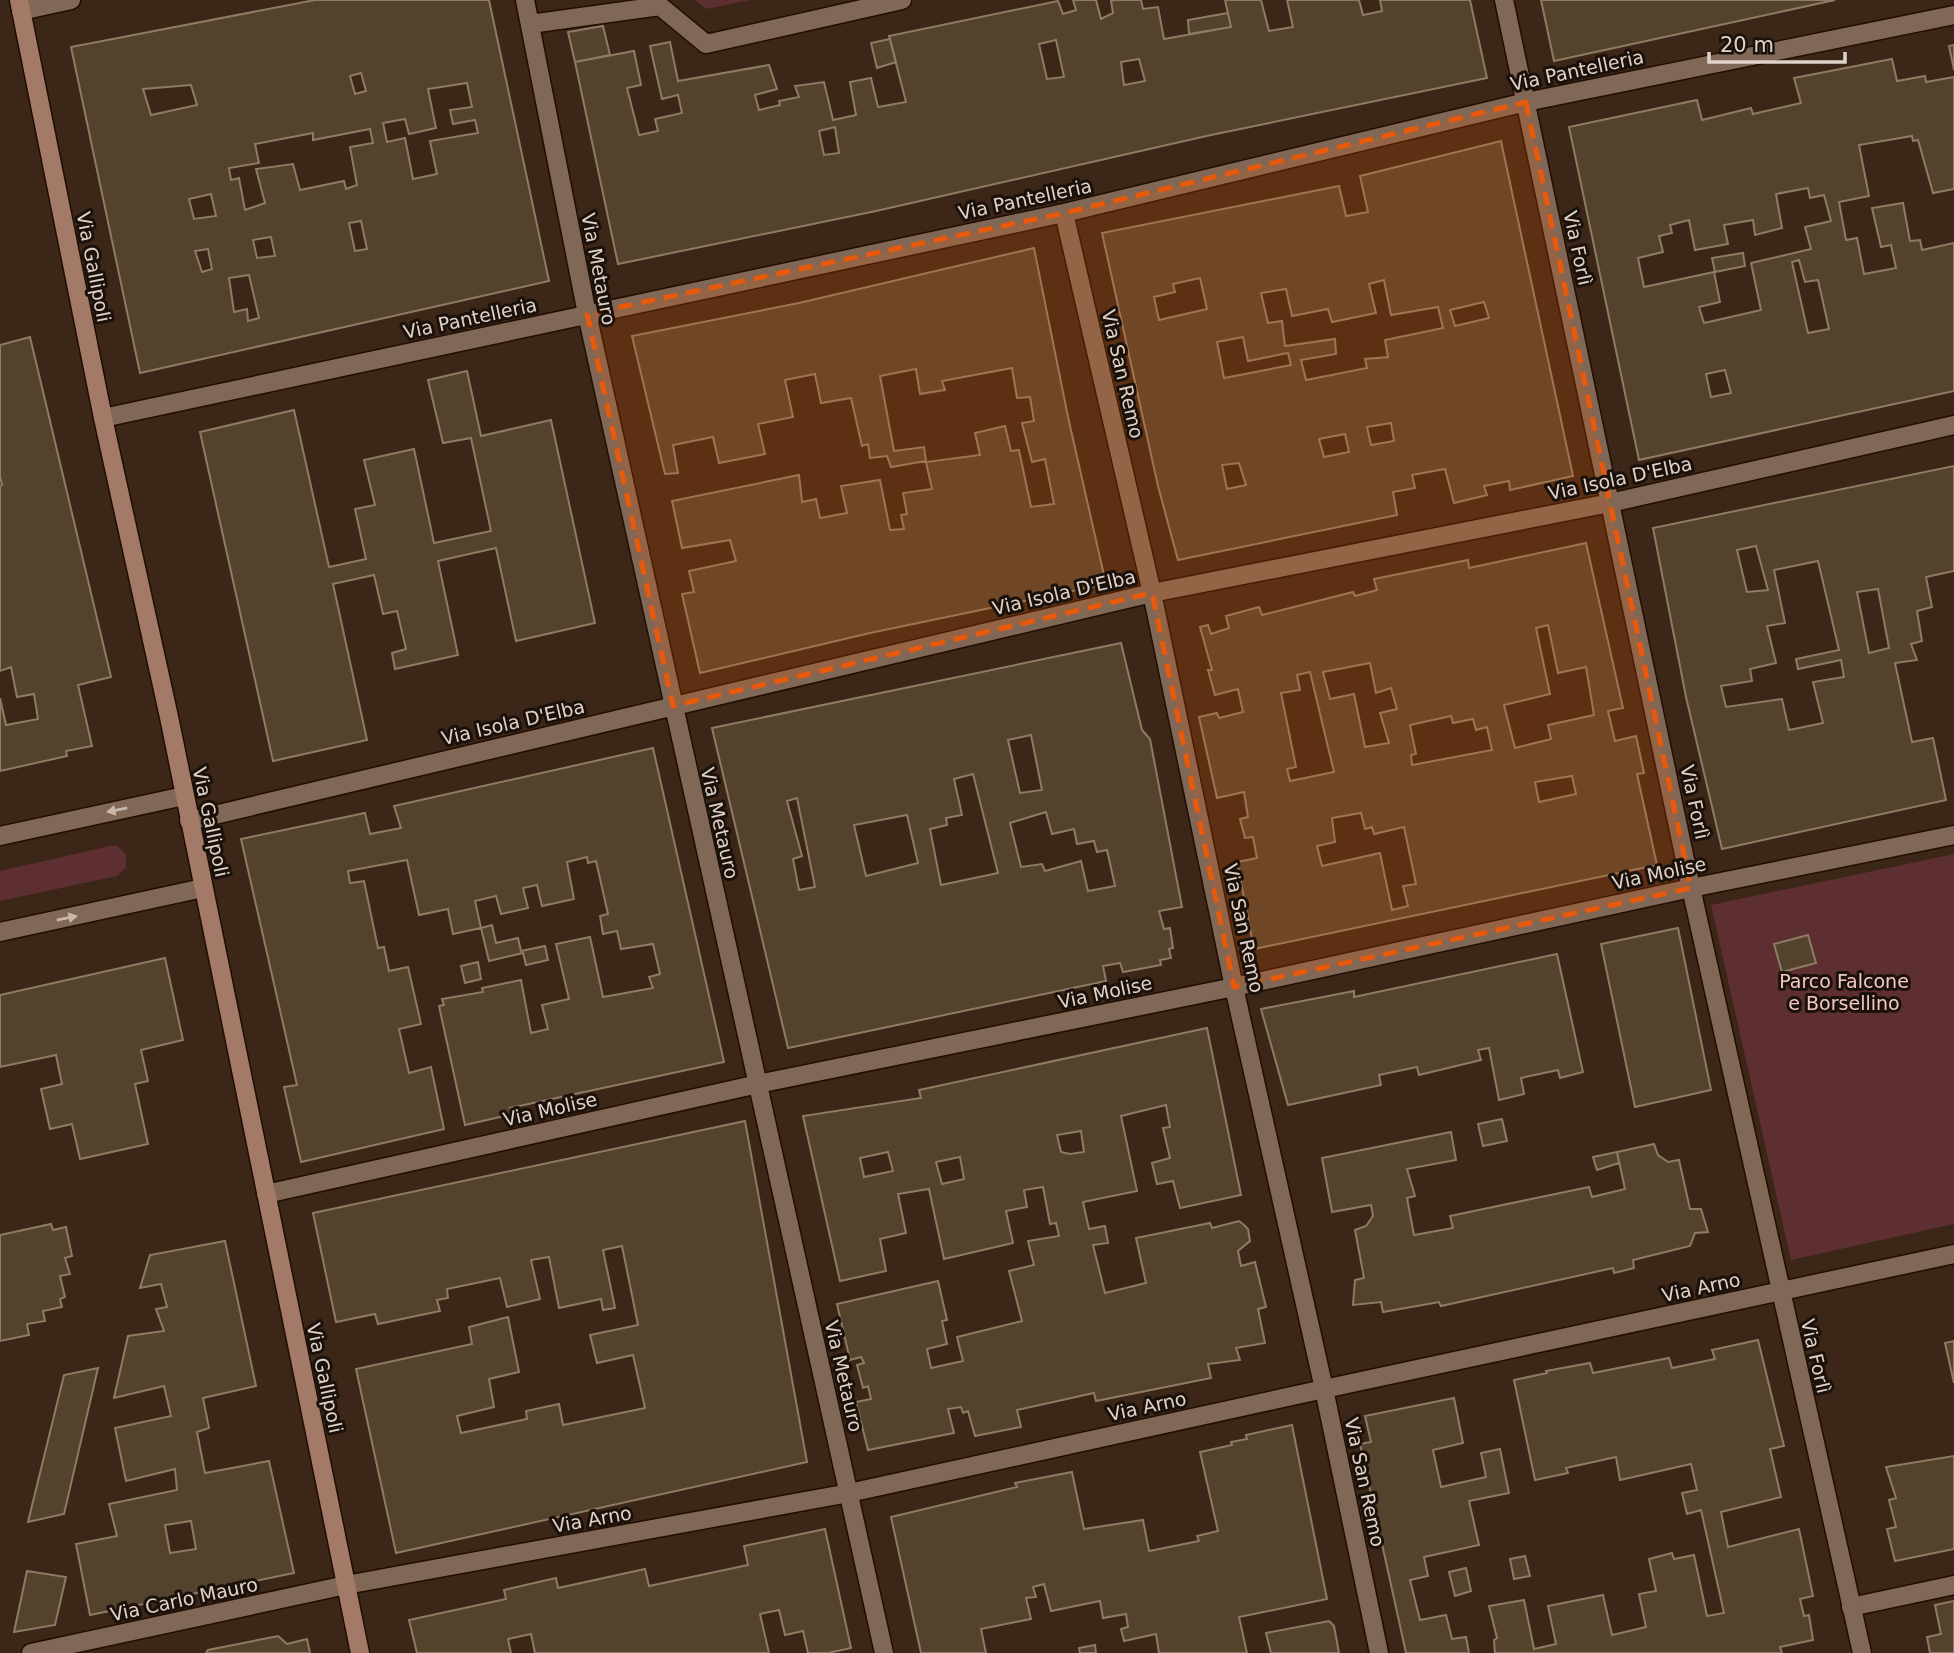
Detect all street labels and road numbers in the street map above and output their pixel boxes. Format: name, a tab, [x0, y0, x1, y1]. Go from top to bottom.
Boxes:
street label: Via Pantelleria	[1508, 45, 1646, 95]
street label: Via Pantelleria	[956, 174, 1094, 224]
street label: Via Forlì	[1559, 209, 1597, 287]
street label: Via Gallipoli	[73, 210, 115, 324]
street label: Via Metauro	[577, 211, 621, 327]
street label: Via Pantelleria	[401, 293, 539, 343]
street label: Via San Remo	[1097, 307, 1149, 441]
street label: Via Isola D'Elba	[1546, 452, 1694, 504]
street label: Via Isola D'Elba	[990, 565, 1138, 619]
street label: Via Isola D'Elba	[439, 695, 587, 749]
street label: Via Forlì	[1676, 763, 1714, 841]
street label: Via Gallipoli	[189, 765, 233, 879]
street label: Via Metauro	[696, 765, 744, 881]
street label: Via Molise	[1610, 852, 1708, 894]
street label: Via San Remo	[1220, 861, 1268, 995]
street label: Via Molise	[1056, 971, 1154, 1013]
street label: Via Molise	[501, 1088, 599, 1130]
street label: Via Arno	[1660, 1268, 1742, 1306]
street label: Via Forlì	[1797, 1317, 1835, 1395]
street label: Via Metauro	[820, 1318, 868, 1434]
street label: Via Gallipoli	[303, 1321, 347, 1435]
street label: Via Arno	[1106, 1387, 1188, 1425]
street label: Via San Remo	[1341, 1415, 1389, 1549]
street label: Via Arno	[551, 1501, 633, 1537]
street label: Via Carlo Mauro	[108, 1573, 260, 1625]

